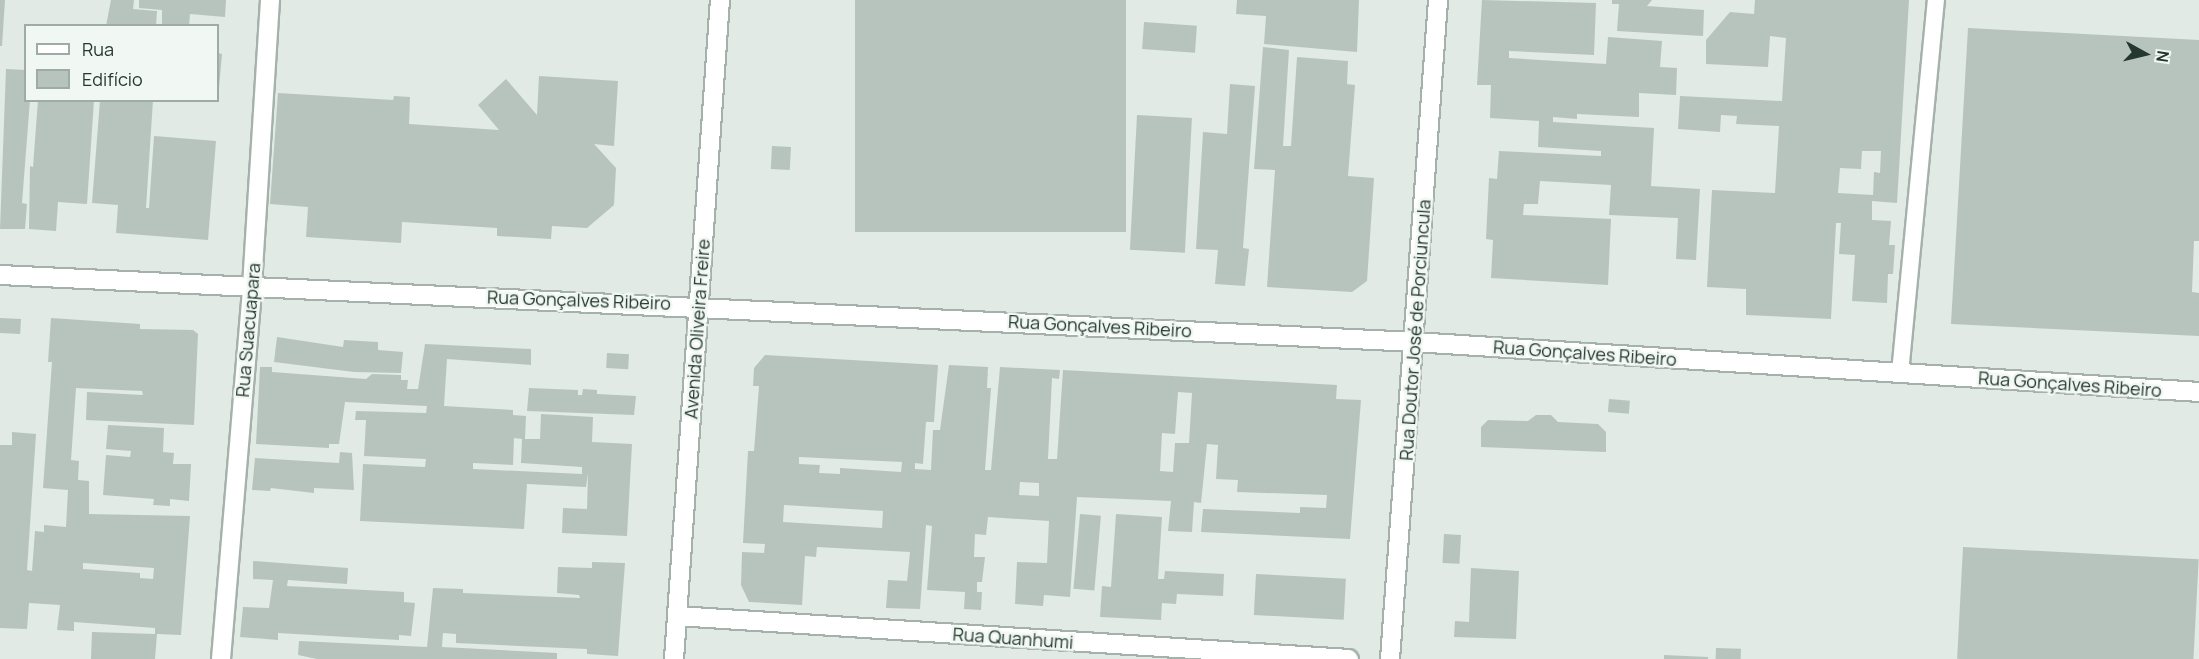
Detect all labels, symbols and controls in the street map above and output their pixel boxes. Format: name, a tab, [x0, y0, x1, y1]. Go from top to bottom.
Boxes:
legend	[24, 24, 219, 102]
north arrow	[2115, 24, 2175, 84]
text: Rua	[82, 37, 114, 61]
text: N	[2151, 49, 2175, 64]
text: Edifício	[82, 67, 143, 91]
street label: Rua Doutor José de Porciuncula	[1395, 199, 1435, 461]
street label: Avenida Oliveira Freire	[680, 238, 714, 420]
street label: Rua Suacuapara	[231, 262, 265, 398]
street label: Rua Gonçalves Ribeiro	[487, 286, 671, 314]
street label: Rua Gonçalves Ribeiro	[1008, 310, 1192, 342]
street label: Rua Gonçalves Ribeiro	[1492, 336, 1678, 370]
street label: Rua Gonçalves Ribeiro	[1977, 367, 2163, 401]
street label: Rua Quanhumi	[952, 623, 1074, 653]

